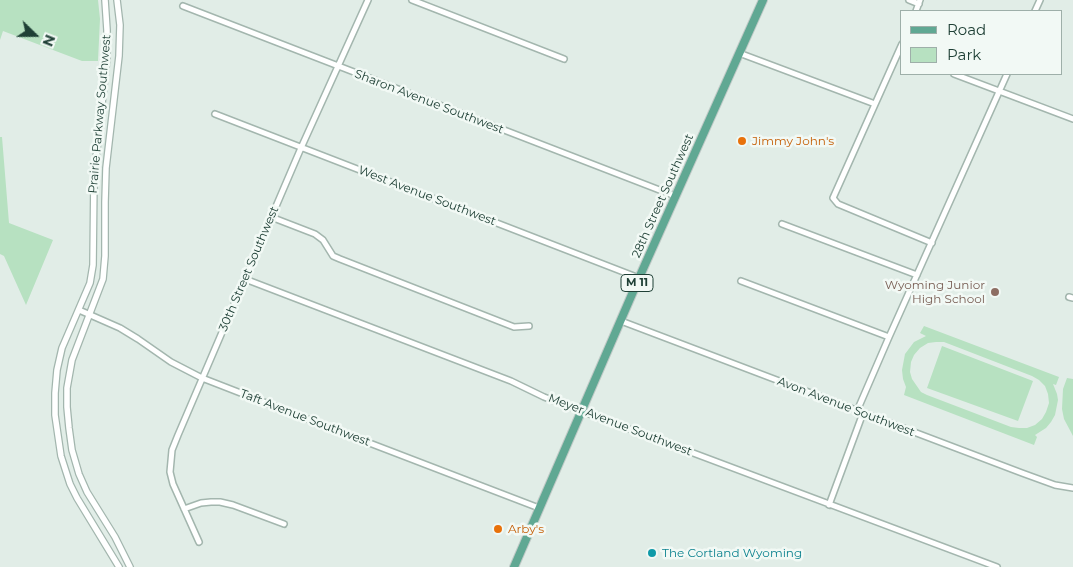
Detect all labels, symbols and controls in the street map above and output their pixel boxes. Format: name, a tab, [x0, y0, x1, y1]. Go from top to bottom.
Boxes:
north arrow	[10, 10, 60, 60]
legend	[900, 10, 1063, 75]
text: Road	[947, 20, 986, 39]
text: N	[38, 32, 59, 49]
street label: Prairie Parkway Southwest	[86, 34, 114, 194]
text: Park	[947, 45, 981, 64]
street label: Sharon Avenue Southwest	[352, 67, 506, 137]
street label: 28th Street Southwest	[629, 132, 697, 260]
place label: Jimmy John's	[752, 134, 834, 148]
marker: Jimmy John's	[736, 135, 748, 147]
street label: West Avenue Southwest	[356, 163, 498, 229]
street label: 30th Street Southwest	[216, 204, 282, 334]
road number: M 11	[621, 274, 653, 292]
place label: Wyoming Junior High School	[885, 278, 985, 306]
marker: Wyoming Junior High School	[989, 286, 1001, 298]
street label: Avon Avenue Southwest	[775, 374, 917, 440]
street label: Taft Avenue Southwest	[238, 386, 372, 450]
street label: Meyer Avenue Southwest	[546, 391, 694, 459]
place label: Arby's	[508, 522, 544, 536]
marker: Arby's	[492, 523, 504, 535]
place label: The Cortland Wyoming	[662, 546, 802, 560]
marker: The Cortland Wyoming	[646, 547, 658, 559]

